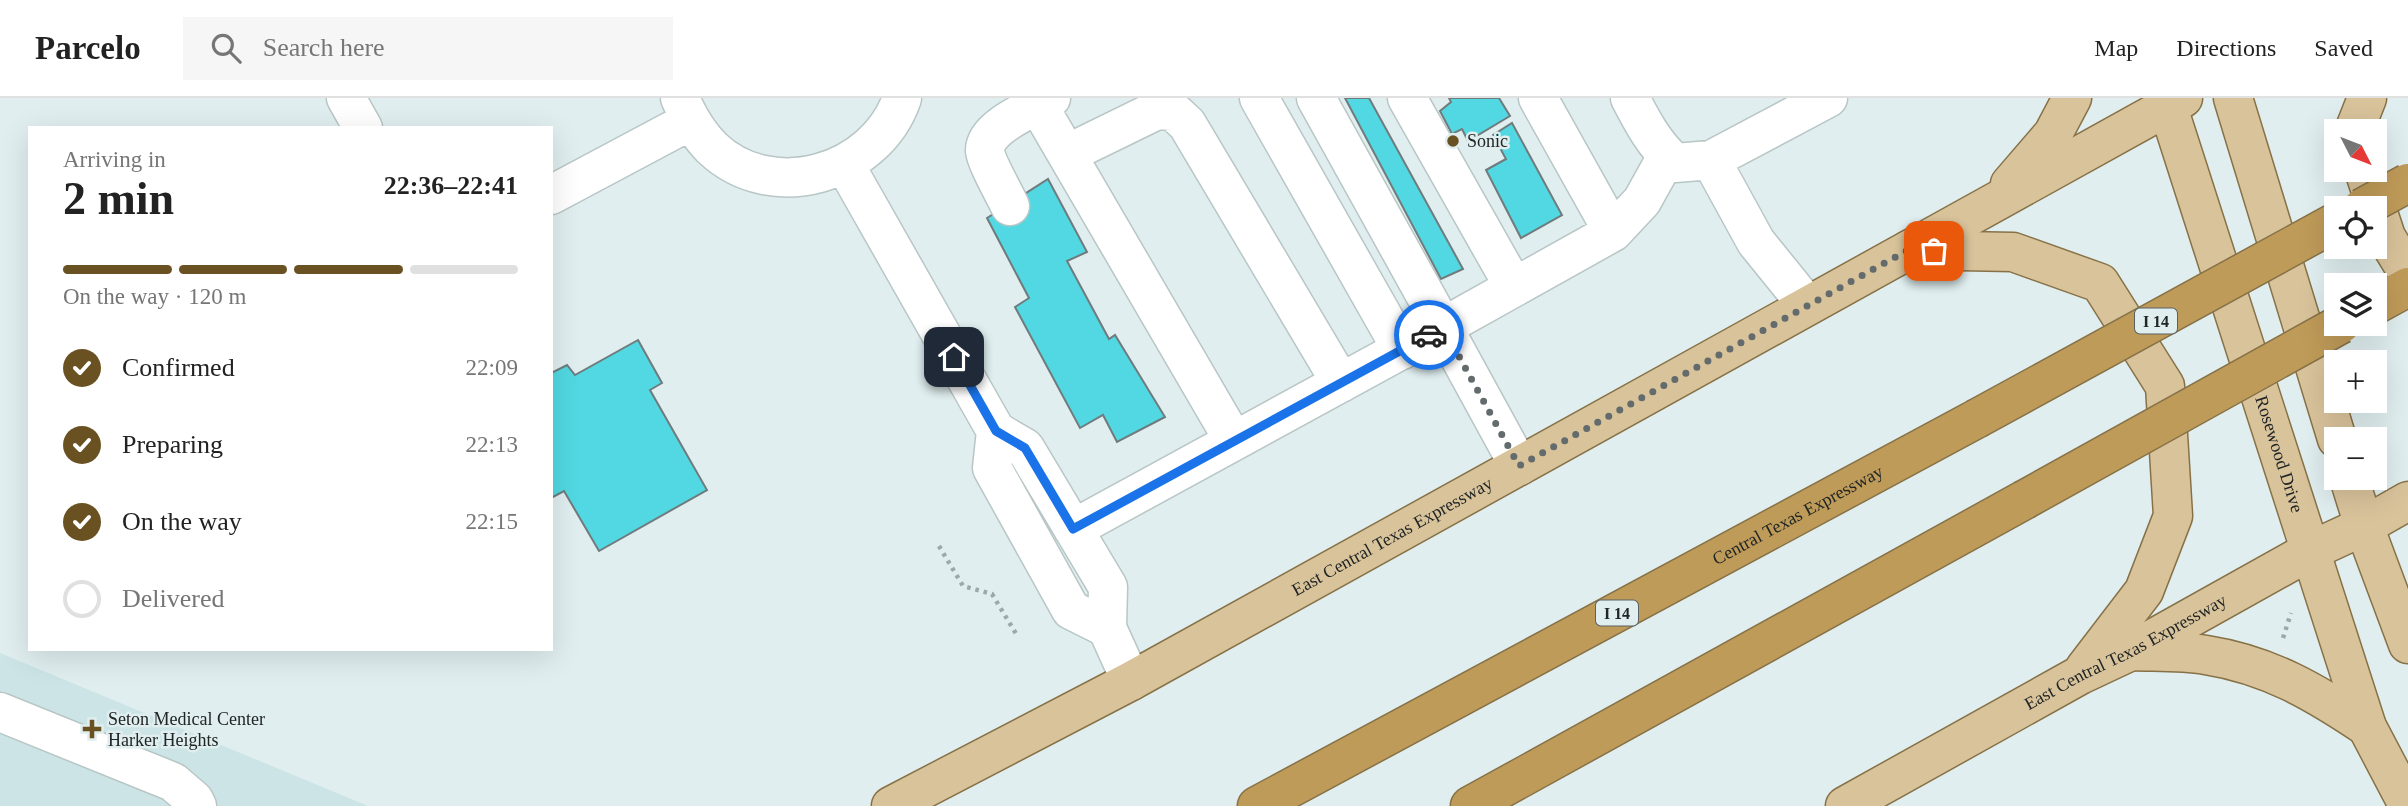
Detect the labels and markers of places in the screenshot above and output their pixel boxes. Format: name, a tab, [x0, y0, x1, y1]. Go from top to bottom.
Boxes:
place label: Sonic	[1467, 131, 1508, 151]
marker: Sonic	[1445, 133, 1461, 149]
pin	[1904, 221, 1964, 281]
pin	[924, 327, 984, 387]
place label: Seton Medical Center Harker Heights	[108, 709, 265, 750]
marker: Seton Medical Center Harker Heights	[82, 719, 102, 739]

